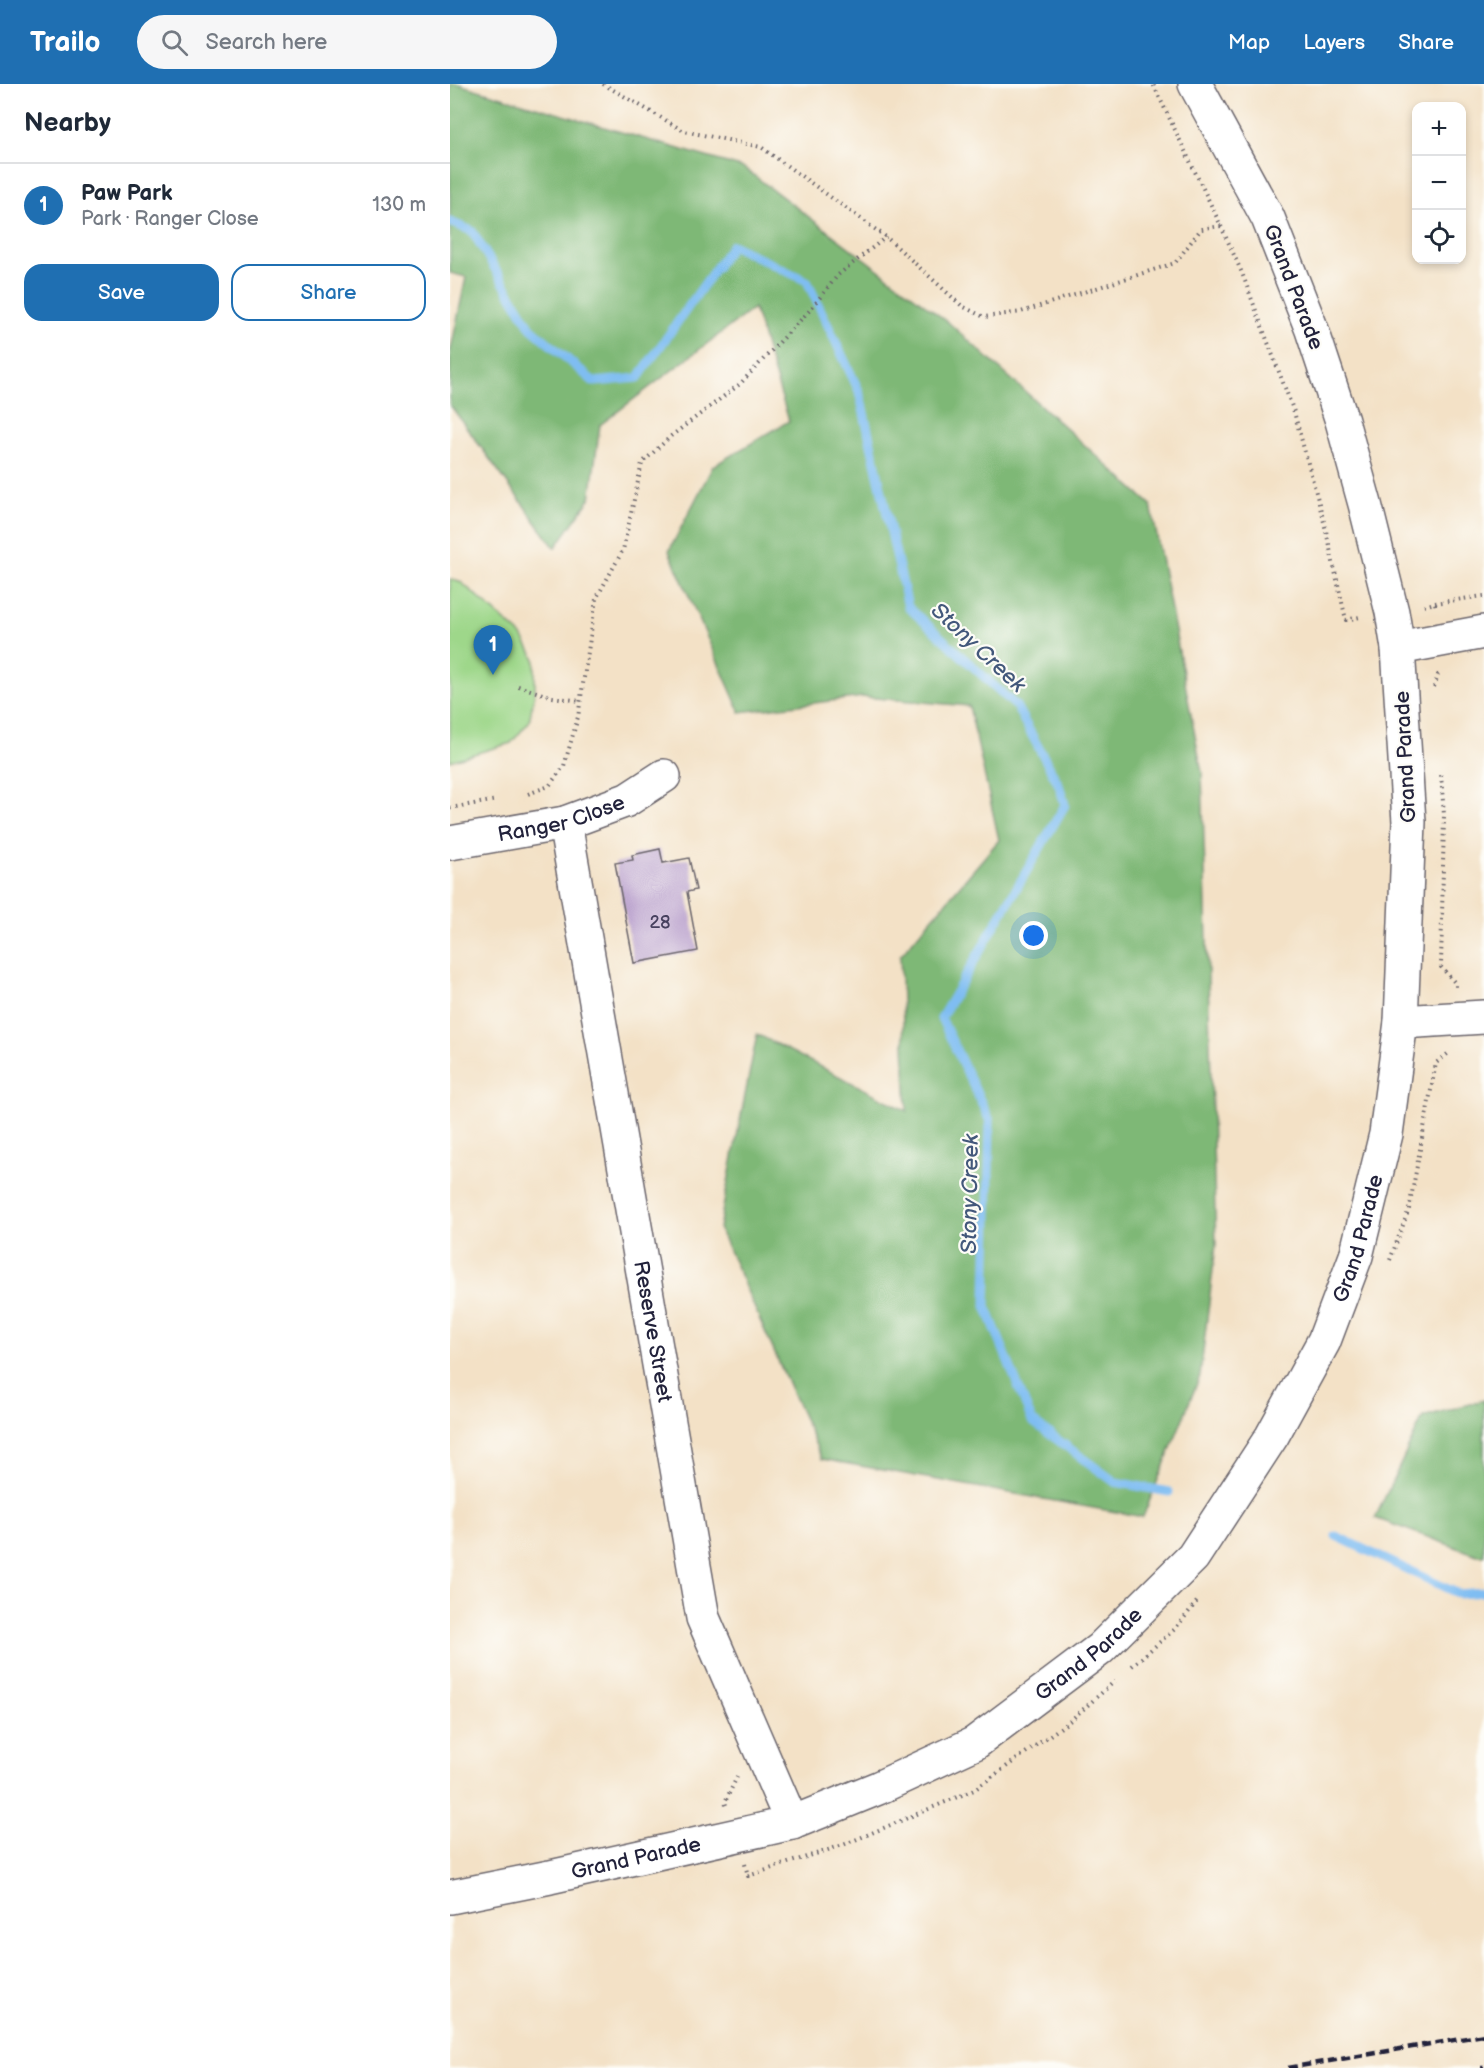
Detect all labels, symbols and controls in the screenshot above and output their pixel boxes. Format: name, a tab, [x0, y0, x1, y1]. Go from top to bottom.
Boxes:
search box	[137, 15, 557, 69]
text: Trailo	[30, 26, 101, 59]
icon: search	[158, 26, 191, 59]
text: Search here	[206, 29, 327, 56]
text: Map	[1228, 30, 1270, 55]
text: Layers	[1303, 30, 1365, 55]
text: Share	[1398, 30, 1454, 55]
map controls	[1412, 102, 1466, 264]
button: +	[1412, 102, 1466, 156]
text: Nearby	[24, 108, 111, 139]
button: −	[1412, 156, 1466, 210]
text: Paw Park	[81, 180, 172, 207]
text: 1	[39, 193, 48, 217]
text: 130 m	[372, 193, 426, 217]
text: Park · Ranger Close	[81, 207, 259, 231]
button: locate	[1412, 210, 1466, 264]
street label: Grand Parade	[1258, 221, 1329, 353]
button: Save	[24, 264, 219, 321]
button: Share	[231, 264, 426, 321]
water label: Stony Creek	[925, 597, 1032, 700]
pin: 1	[474, 626, 513, 675]
street label: Grand Parade	[1390, 690, 1421, 824]
street label: Ranger Close	[496, 790, 628, 847]
house number: 28	[649, 912, 671, 933]
your location	[1019, 921, 1048, 950]
water label: Stony Creek	[956, 1133, 985, 1254]
street label: Grand Parade	[1328, 1172, 1389, 1306]
street label: Reserve Street	[628, 1259, 677, 1405]
street label: Grand Parade	[1030, 1602, 1148, 1706]
street label: Grand Parade	[569, 1832, 703, 1885]

